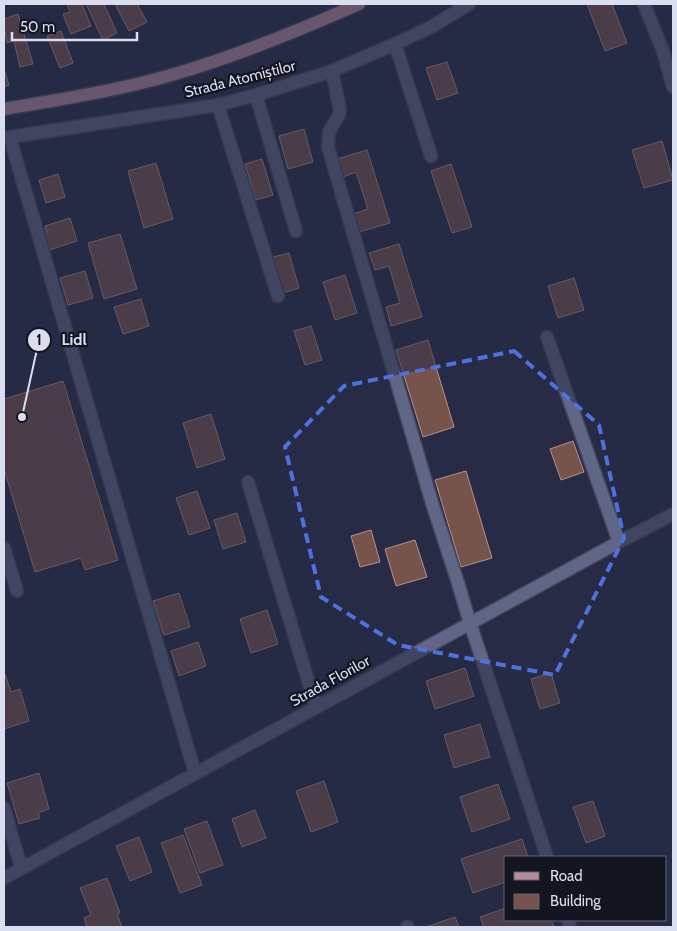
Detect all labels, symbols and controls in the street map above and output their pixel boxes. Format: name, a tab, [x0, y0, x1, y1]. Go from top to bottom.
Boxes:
scale bar	[12, 10, 138, 42]
text: 50 m	[20, 18, 55, 36]
street label: Strada Atomiștilor	[183, 56, 298, 102]
callout: Lidl	[27, 324, 97, 355]
text: Lidl	[61, 330, 87, 349]
text: 1	[36, 331, 42, 349]
street label: Strada Florilor	[287, 652, 373, 710]
legend	[504, 856, 667, 921]
text: Road	[550, 867, 583, 885]
text: Building	[550, 892, 601, 910]

